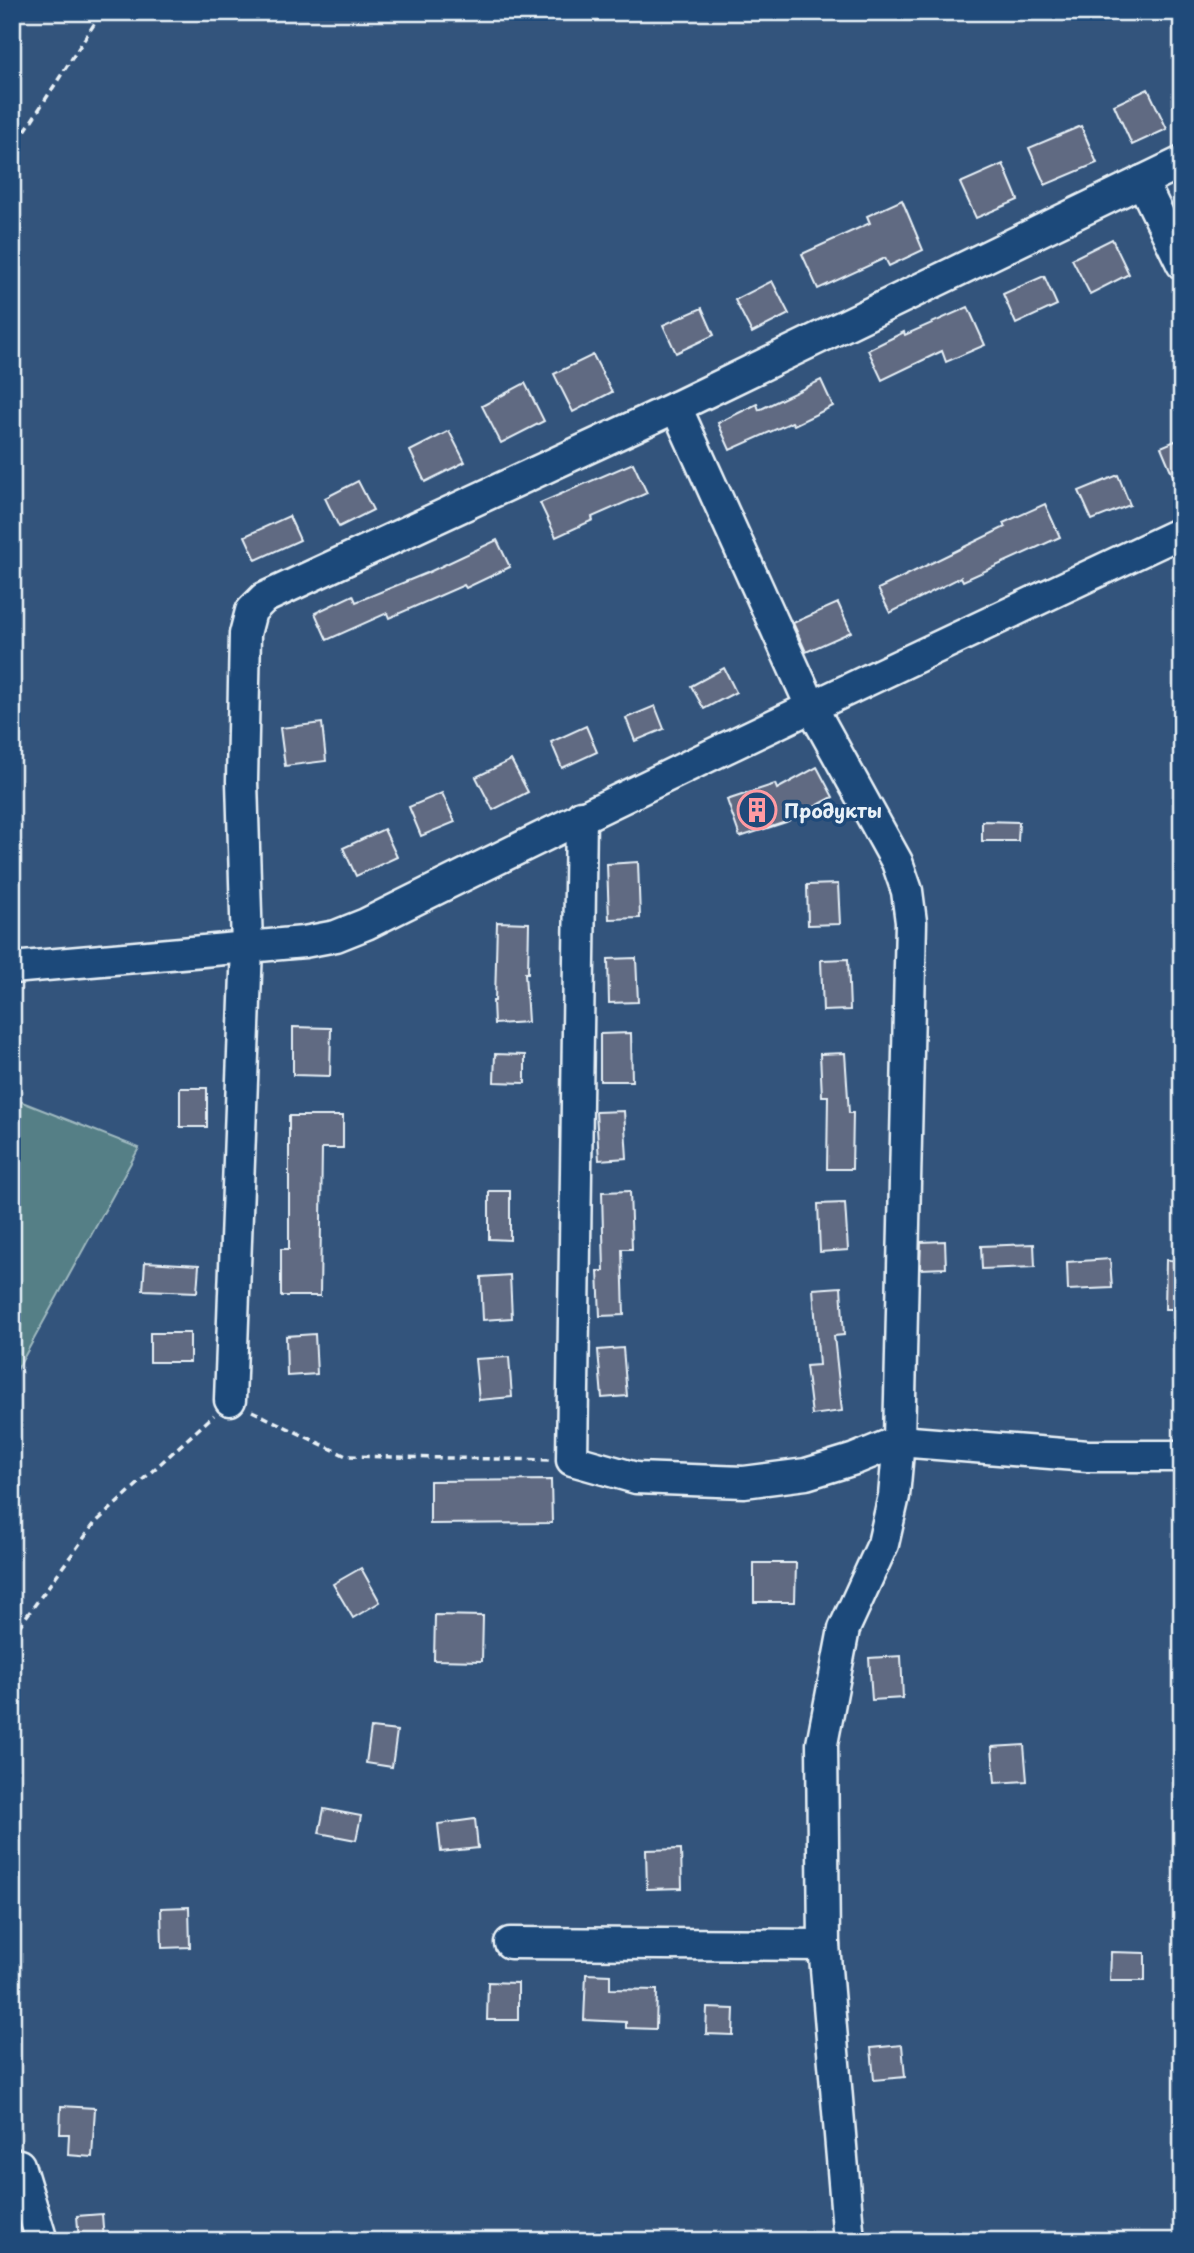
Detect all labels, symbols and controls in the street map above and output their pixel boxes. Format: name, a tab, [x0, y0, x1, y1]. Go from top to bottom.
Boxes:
building icon: Продукты	[736, 789, 778, 831]
place label: Продукты	[784, 796, 882, 824]

